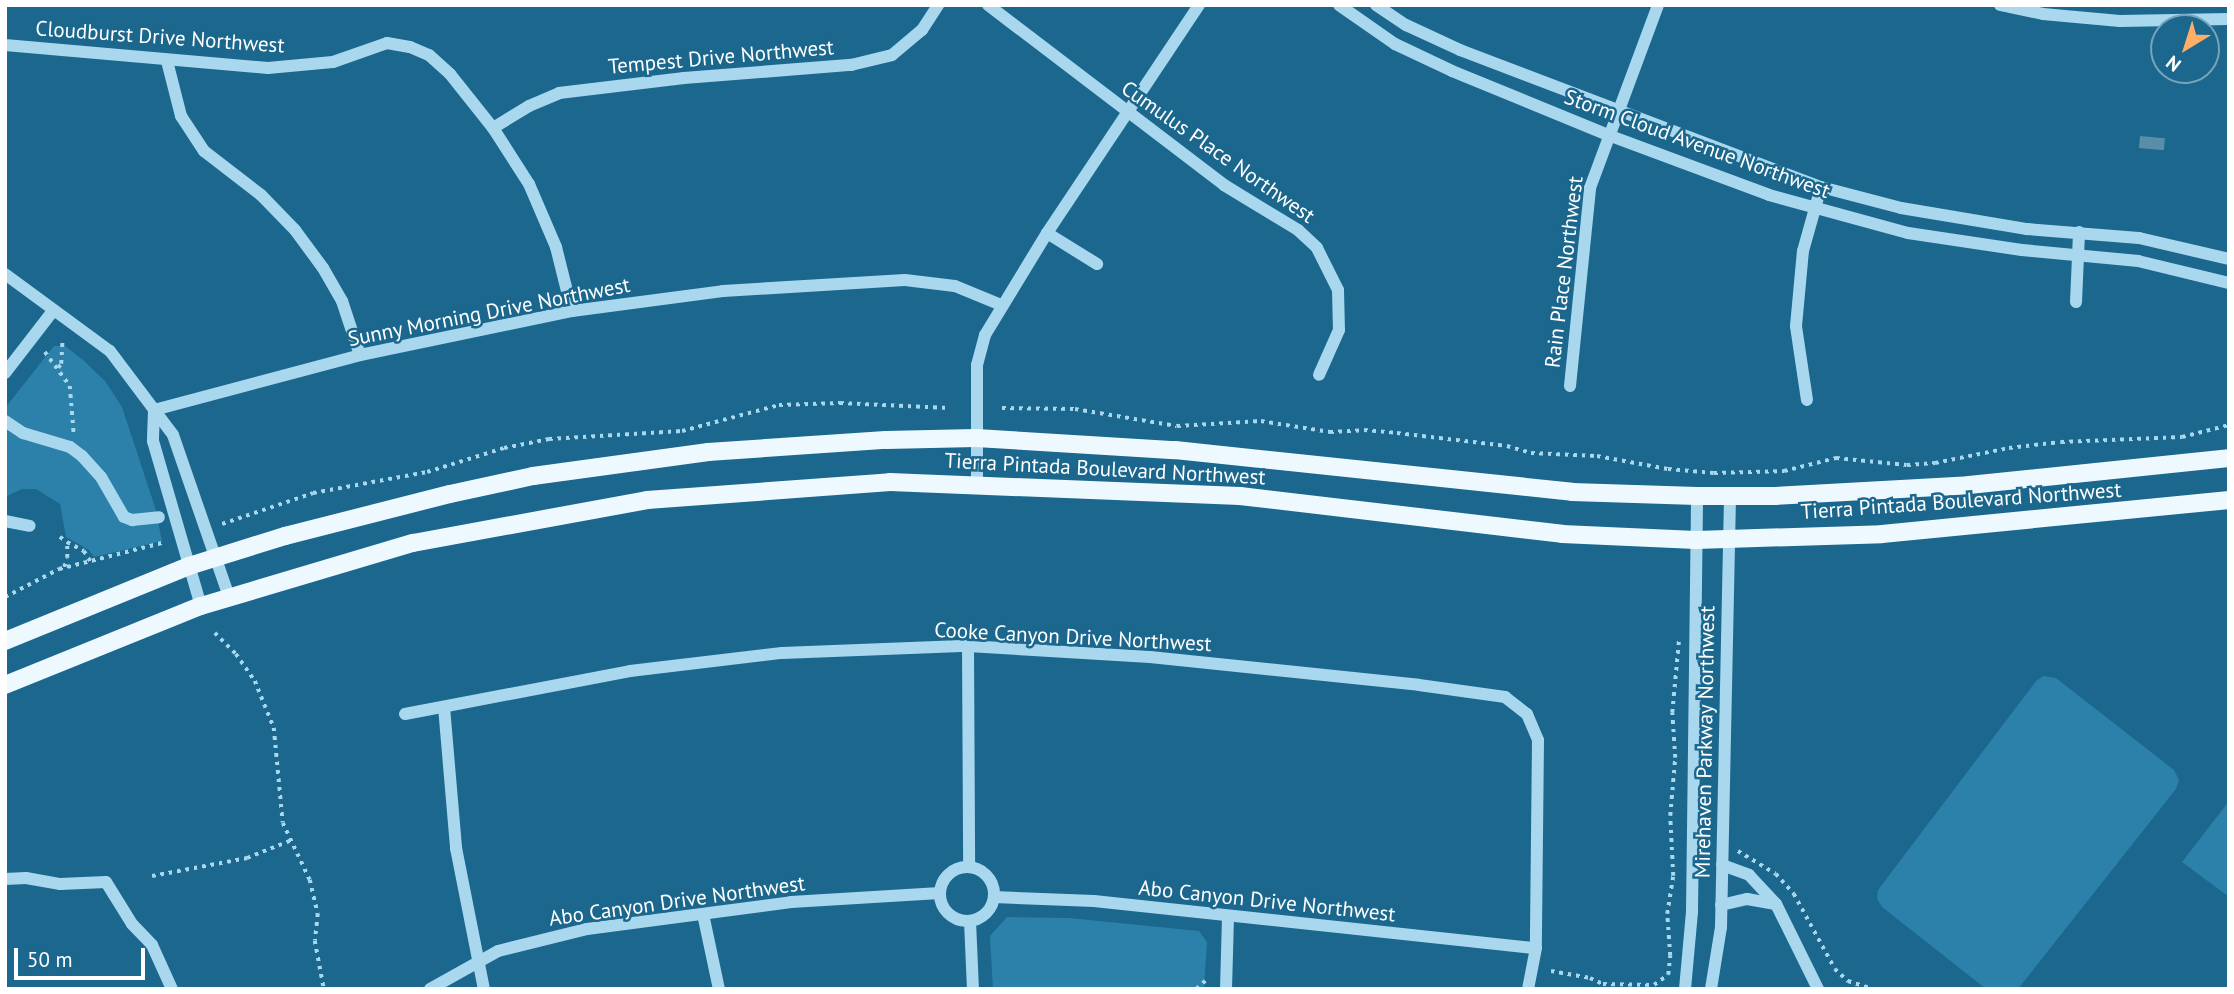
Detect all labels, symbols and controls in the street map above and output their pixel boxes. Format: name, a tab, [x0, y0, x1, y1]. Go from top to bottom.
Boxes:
north arrow	[2150, 14, 2220, 84]
street label: Cloudburst Drive Northwest	[35, 16, 285, 58]
street label: Tempest Drive Northwest	[607, 35, 835, 79]
text: N	[2161, 51, 2186, 77]
street label: Cumulus Place Northwest	[1116, 76, 1320, 228]
street label: Storm Cloud Avenue Northwest	[1560, 84, 1834, 204]
street label: Rain Place Northwest	[1540, 175, 1588, 369]
street label: Sunny Morning Drive Northwest	[345, 272, 633, 352]
street label: Tierra Pintada Boulevard Northwest	[944, 448, 1266, 490]
street label: Tierra Pintada Boulevard Northwest	[1800, 477, 2122, 525]
street label: Mirehaven Parkway Northwest	[1690, 605, 1720, 879]
street label: Cooke Canyon Drive Northwest	[934, 617, 1212, 657]
street label: Abo Canyon Drive Northwest	[547, 871, 807, 931]
street label: Abo Canyon Drive Northwest	[1137, 875, 1397, 927]
scale bar	[18, 934, 149, 978]
text: 50 m	[27, 946, 73, 973]

